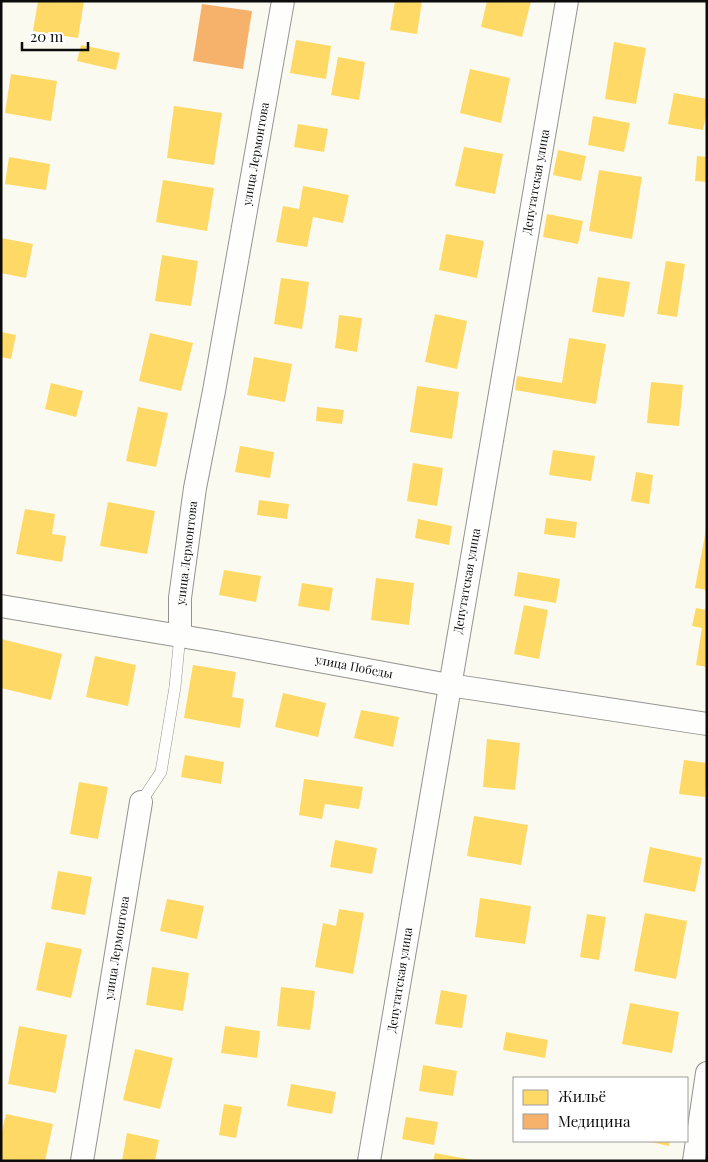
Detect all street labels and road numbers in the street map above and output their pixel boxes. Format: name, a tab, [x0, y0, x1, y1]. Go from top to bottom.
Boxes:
street label: улица Лермонтова	[238, 101, 272, 208]
street label: Депутатская улица	[518, 128, 552, 236]
street label: улица Лермонтова	[172, 500, 200, 607]
street label: Депутатская улица	[449, 527, 483, 635]
street label: улица Победы	[313, 650, 394, 681]
street label: улица Лермонтова	[100, 895, 132, 1002]
street label: Депутатская улица	[383, 926, 415, 1034]

